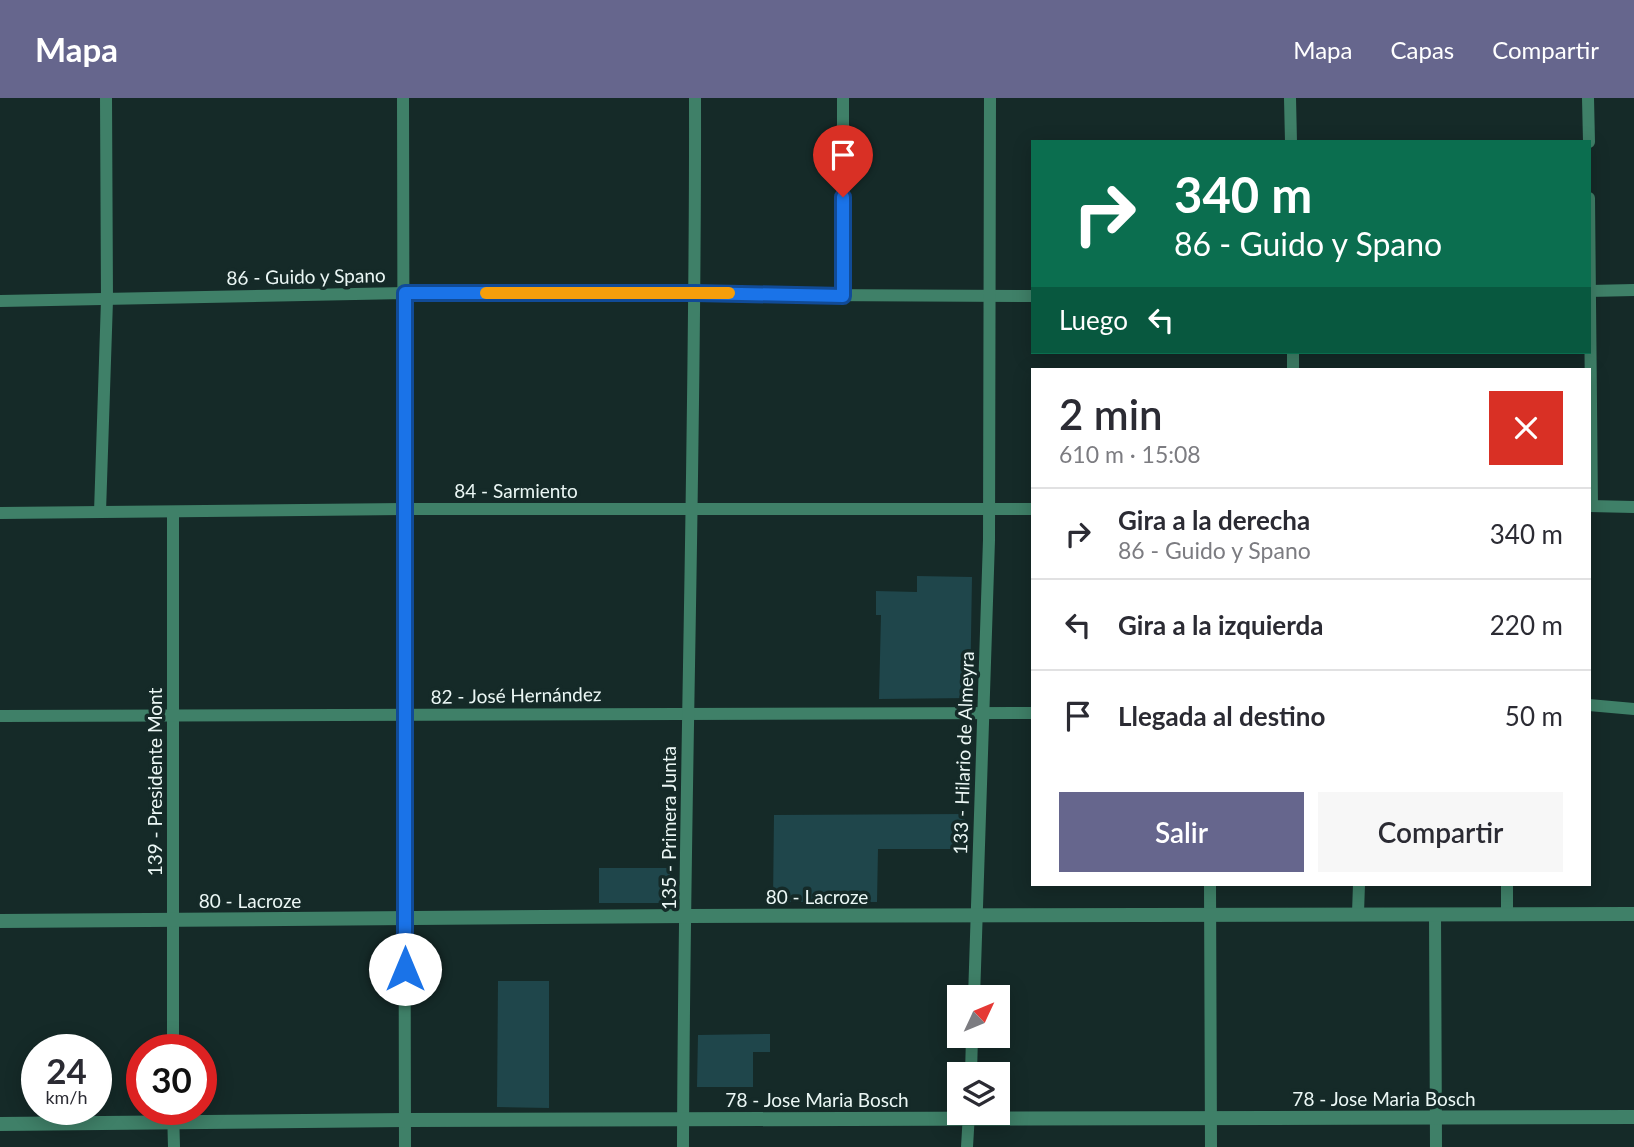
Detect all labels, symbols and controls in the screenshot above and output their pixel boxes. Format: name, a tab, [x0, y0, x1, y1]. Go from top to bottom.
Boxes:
text: Mapa	[35, 29, 118, 69]
text: Mapa	[1293, 35, 1352, 64]
text: Capas	[1390, 35, 1454, 64]
text: Compartir	[1492, 35, 1599, 64]
pin	[813, 125, 873, 197]
icon: arrive	[824, 136, 862, 174]
text: 340 m	[1174, 165, 1312, 223]
icon: right	[1059, 168, 1150, 259]
text: 86 - Guido y Spano	[1174, 224, 1442, 263]
street label: 86 - Guido y Spano	[226, 263, 386, 289]
icon: left	[1142, 301, 1180, 339]
text: Luego	[1059, 304, 1128, 336]
text: 2 min	[1059, 389, 1163, 439]
button: close	[1489, 391, 1563, 465]
text: 610 m · 15:08	[1059, 440, 1201, 468]
street label: 84 - Sarmiento	[454, 479, 578, 502]
text: Gira a la derecha	[1118, 504, 1310, 536]
icon: right	[1059, 515, 1097, 553]
text: 340 m	[1490, 518, 1563, 550]
text: 86 - Guido y Spano	[1118, 536, 1311, 564]
icon: left	[1059, 606, 1097, 644]
text: Gira a la izquierda	[1118, 609, 1324, 641]
text: 220 m	[1490, 609, 1563, 641]
street label: 133 - Hilario de Almeyra	[948, 651, 978, 855]
street label: 82 - José Hernández	[430, 682, 602, 708]
street label: 139 - Presidente Mont	[143, 688, 166, 876]
icon: arrive	[1059, 697, 1097, 735]
text: Llegada al destino	[1118, 700, 1325, 732]
text: 50 m	[1505, 700, 1563, 732]
street label: 135 - Primera Junta	[657, 746, 680, 910]
button: Salir	[1059, 792, 1304, 872]
button: Compartir	[1318, 792, 1563, 872]
street label: 80 - Lacroze	[766, 885, 868, 908]
street label: 80 - Lacroze	[199, 889, 301, 912]
position arrow	[368, 932, 442, 1006]
north arrow	[947, 985, 1010, 1048]
map controls	[947, 985, 1010, 1125]
speed limit sign: 30	[126, 1034, 217, 1125]
text: 24	[46, 1049, 87, 1091]
button: layers	[947, 1062, 1010, 1125]
text: km/h	[45, 1086, 88, 1108]
street label: 78 - Jose Maria Bosch	[1292, 1087, 1476, 1110]
street label: 78 - Jose Maria Bosch	[725, 1088, 909, 1111]

